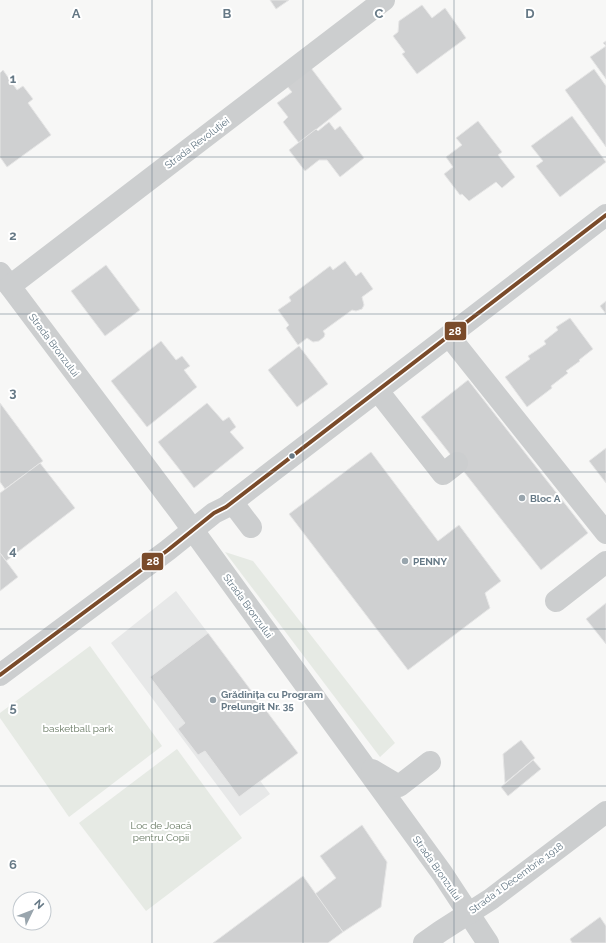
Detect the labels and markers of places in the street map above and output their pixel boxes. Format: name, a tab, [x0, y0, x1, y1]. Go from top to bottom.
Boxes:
unlabelled marker	[287, 451, 297, 461]
marker: Bloc A	[517, 493, 527, 503]
place label: Bloc A	[530, 493, 561, 504]
marker: PENNY	[400, 556, 410, 566]
place label: PENNY	[413, 556, 447, 567]
place label: Grădinița cu Program Prelungit Nr. 35	[221, 689, 323, 712]
marker: Grădinița cu Program Prelungit Nr. 35	[208, 695, 218, 705]

